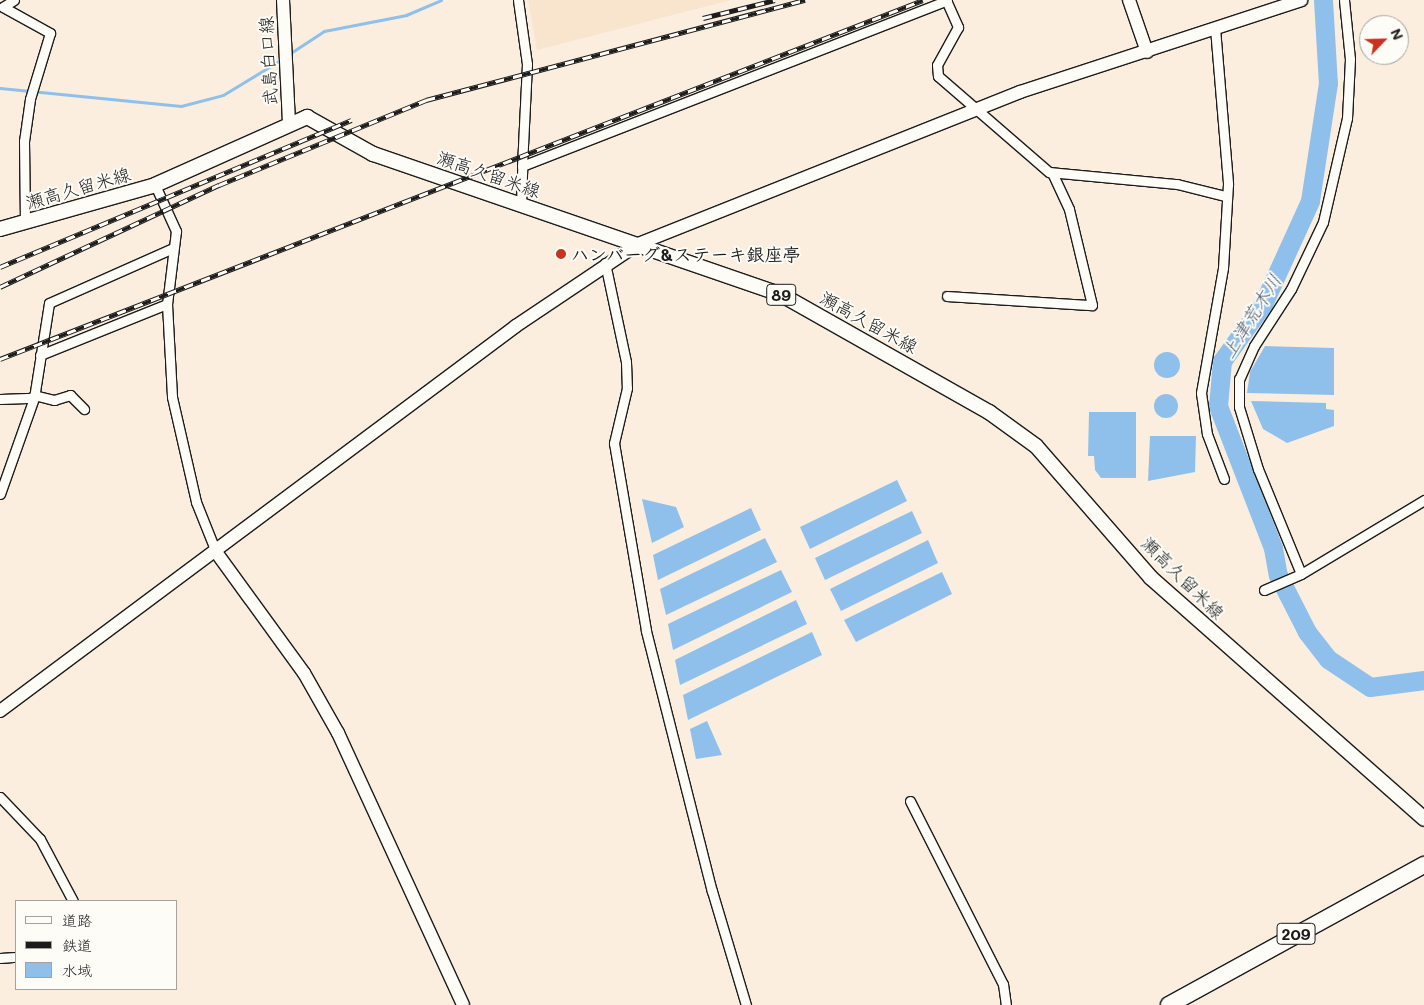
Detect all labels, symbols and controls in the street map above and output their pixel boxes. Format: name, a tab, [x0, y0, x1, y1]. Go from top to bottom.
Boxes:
street label: 武島白口線	[255, 15, 281, 107]
north arrow	[1359, 15, 1409, 65]
text: N	[1386, 25, 1408, 43]
street label: 瀬高久留米線	[434, 146, 544, 202]
street label: 瀬高久留米線	[23, 163, 133, 213]
place label: ハンバーグ&ステーキ銀座亭	[571, 243, 800, 265]
marker: ハンバーグ&ステーキ銀座亭	[555, 248, 567, 260]
water label: 上津荒木川	[1216, 270, 1286, 362]
road number: 89	[766, 282, 796, 308]
street label: 瀬高久留米線	[817, 286, 921, 358]
street label: 瀬高久留米線	[1137, 532, 1229, 624]
legend	[15, 900, 178, 990]
text: 道路	[62, 910, 92, 930]
road number: 209	[1276, 921, 1316, 948]
text: 鉄道	[62, 935, 92, 955]
text: 水域	[62, 960, 92, 980]

